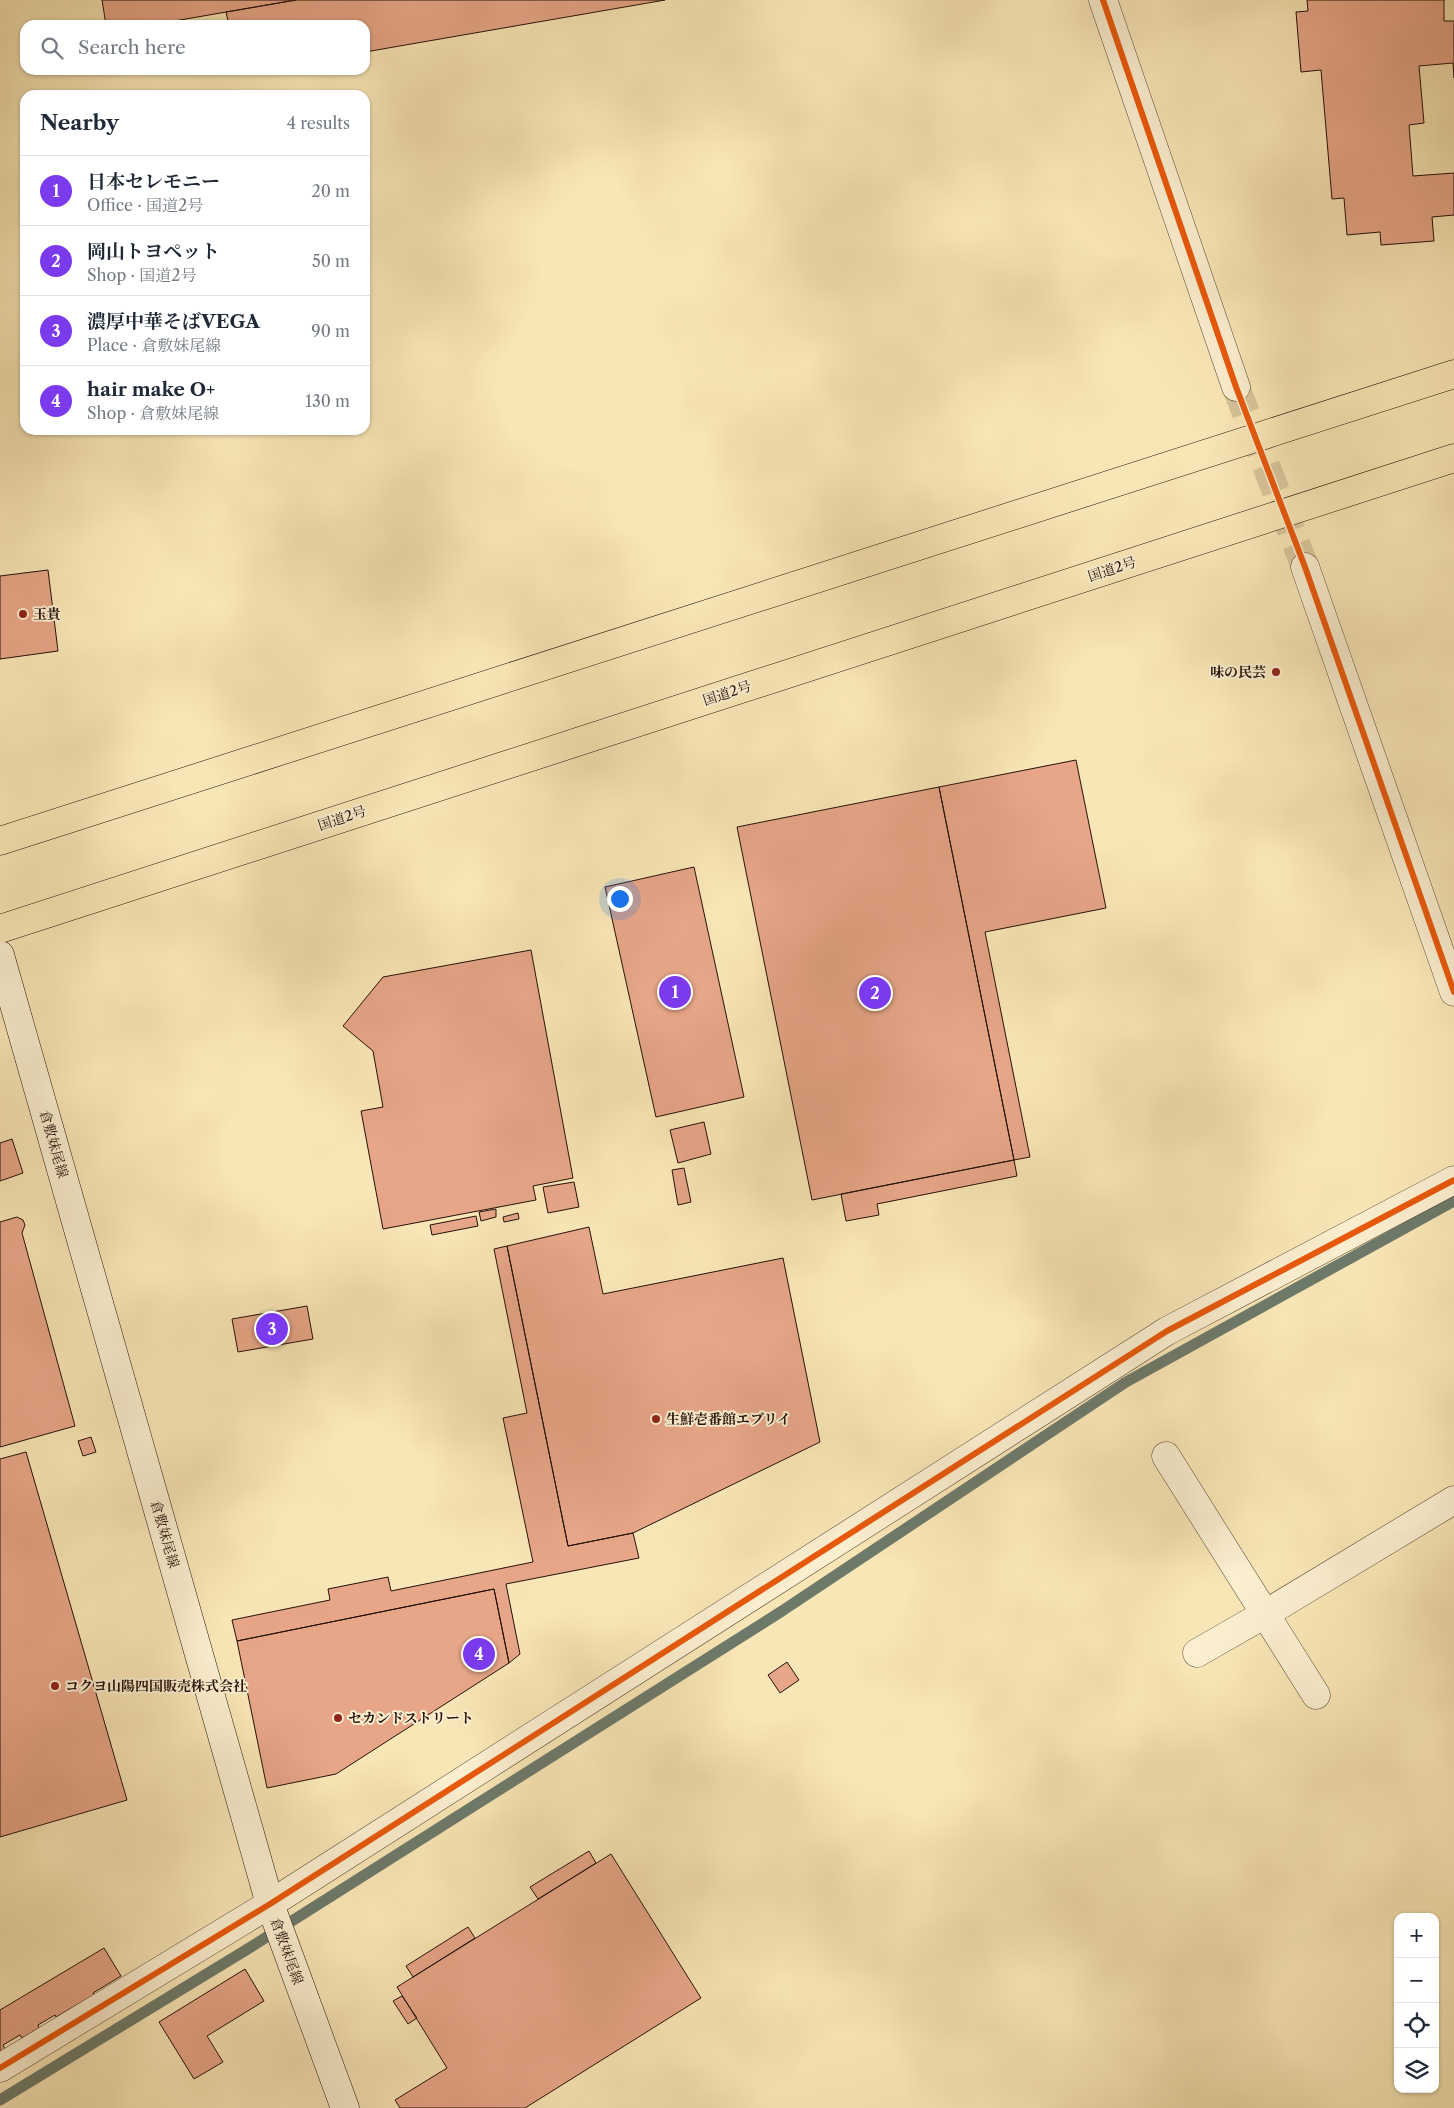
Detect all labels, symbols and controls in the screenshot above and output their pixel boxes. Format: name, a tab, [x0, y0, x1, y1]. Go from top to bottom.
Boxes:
search box	[20, 20, 370, 75]
icon: search	[38, 34, 66, 62]
text: Search here	[78, 36, 186, 59]
text: Nearby	[40, 110, 119, 135]
text: 4 results	[287, 113, 350, 133]
text: 日本セレモニー	[87, 170, 220, 193]
text: 1	[52, 181, 60, 201]
text: 20 m	[311, 181, 350, 201]
text: Office · 国道2号	[87, 195, 203, 215]
text: 岡山トヨペット	[87, 240, 220, 263]
text: 2	[51, 251, 61, 271]
text: 50 m	[312, 251, 350, 271]
text: Shop · 国道2号	[87, 265, 197, 285]
text: 濃厚中華そばVEGA	[87, 310, 260, 333]
text: 3	[51, 321, 61, 341]
text: 90 m	[311, 321, 350, 341]
text: Place · 倉敷妹尾線	[87, 335, 221, 355]
text: hair make O+	[87, 378, 215, 401]
text: 4	[51, 391, 61, 411]
text: 130 m	[305, 391, 350, 411]
text: Shop · 倉敷妹尾線	[87, 403, 219, 423]
street label: 国道2号	[1085, 553, 1139, 585]
place label: 玉貴	[33, 605, 61, 623]
marker: 玉貴	[17, 608, 29, 620]
place label: 味の民芸	[1210, 663, 1266, 681]
marker: 味の民芸	[1270, 666, 1282, 678]
street label: 国道2号	[700, 677, 754, 709]
street label: 国道2号	[315, 802, 369, 834]
your location	[607, 886, 633, 912]
pin: 1	[659, 973, 691, 1011]
pin: 2	[859, 974, 891, 1012]
street label: 倉敷妹尾線	[36, 1108, 72, 1180]
pin: 3	[256, 1310, 288, 1348]
place label: 生鮮壱番館エブリイ	[666, 1410, 791, 1428]
marker: 生鮮壱番館エブリイ	[650, 1413, 662, 1425]
street label: 倉敷妹尾線	[147, 1498, 183, 1570]
pin: 4	[463, 1635, 495, 1673]
place label: コクヨ山陽四国販売株式会社	[65, 1677, 247, 1695]
marker: コクヨ山陽四国販売株式会社	[49, 1680, 61, 1692]
place label: セカンドストリート	[348, 1709, 474, 1727]
marker: セカンドストリート	[332, 1712, 344, 1724]
map controls	[1394, 1913, 1439, 2093]
button: +	[1394, 1913, 1439, 1958]
street label: 倉敷妹尾線	[267, 1915, 307, 1987]
button: −	[1394, 1958, 1439, 2003]
button: locate	[1394, 2003, 1439, 2048]
button: layers	[1394, 2048, 1439, 2093]

